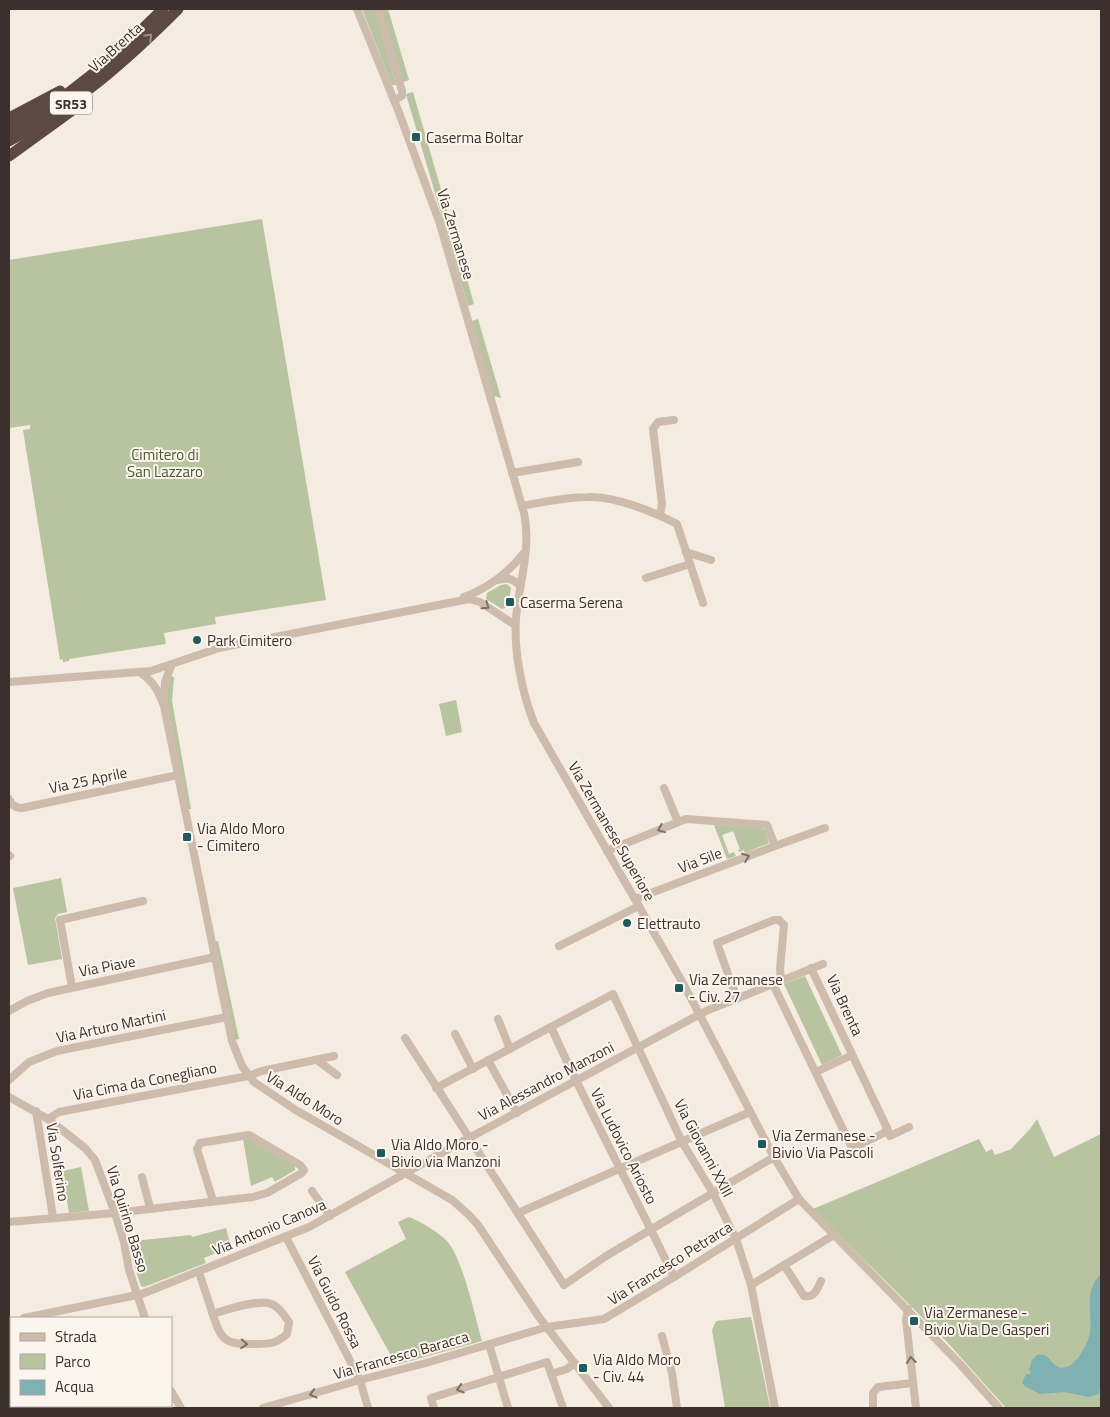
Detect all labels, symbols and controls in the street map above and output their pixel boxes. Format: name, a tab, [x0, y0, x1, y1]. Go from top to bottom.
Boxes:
street label: Via Brenta	[83, 16, 147, 77]
one-way arrow	[143, 34, 152, 43]
road number: SR53	[50, 92, 92, 115]
place label: Caserma Boltar	[426, 126, 523, 149]
marker: Caserma Boltar	[410, 131, 422, 143]
street label: Via Zermanese	[431, 186, 481, 282]
park label: Cimitero di San Lazzaro	[127, 443, 203, 483]
place label: Caserma Serena	[520, 591, 623, 614]
marker: Caserma Serena	[504, 596, 516, 608]
one-way arrow	[480, 600, 490, 609]
place label: Park Cimitero	[207, 629, 292, 652]
marker: Park Cimitero	[191, 634, 203, 646]
street label: Via Zermanese Superiore	[563, 757, 661, 905]
street label: Via 25 Aprile	[47, 761, 129, 799]
place label: Via Aldo Moro - Cimitero	[197, 817, 285, 857]
one-way arrow	[657, 823, 666, 833]
marker: Via Aldo Moro - Cimitero	[181, 831, 193, 843]
street label: Via Sile	[675, 841, 725, 879]
one-way arrow	[741, 853, 750, 863]
place label: Elettrauto	[637, 912, 701, 935]
marker: Elettrauto	[621, 917, 633, 929]
street label: Via Piave	[77, 949, 137, 983]
place label: Via Zermanese - Civ. 27	[689, 968, 783, 1008]
street label: Via Brenta	[821, 970, 869, 1040]
marker: Via Zermanese - Civ. 27	[673, 982, 685, 994]
street label: Via Arturo Martini	[54, 1003, 168, 1049]
street label: Via Alessandro Manzoni	[474, 1035, 618, 1127]
street label: Via Cima da Conegliano	[71, 1056, 219, 1106]
street label: Via Aldo Moro	[262, 1065, 348, 1131]
street label: Via Ludovico Ariosto	[585, 1084, 663, 1208]
street label: Via Giovanni XXIII	[668, 1095, 740, 1201]
street label: Via Solferino	[40, 1121, 76, 1203]
place label: Via Zermanese - Bivio Via Pascoli	[772, 1124, 876, 1164]
place label: Via Aldo Moro - Bivio via Manzoni	[391, 1133, 501, 1173]
marker: Via Zermanese - Bivio Via Pascoli	[756, 1138, 768, 1150]
marker: Via Aldo Moro - Bivio via Manzoni	[375, 1147, 387, 1159]
street label: Via Quirino Basso	[101, 1163, 155, 1275]
street label: Via Antonio Canova	[209, 1192, 330, 1261]
street label: Via Francesco Petrarca	[603, 1215, 737, 1311]
street label: Via Guido Rossa	[302, 1252, 368, 1353]
place label: Via Zermanese - Bivio Via De Gasperi	[924, 1301, 1049, 1341]
marker: Via Zermanese - Bivio Via De Gasperi	[908, 1315, 920, 1327]
legend	[10, 1317, 172, 1407]
text: Strada	[55, 1325, 97, 1348]
street label: Via Francesco Baracca	[331, 1325, 472, 1385]
one-way arrow	[240, 1338, 248, 1349]
place label: Via Aldo Moro - Civ. 44	[593, 1348, 681, 1388]
text: Parco	[55, 1350, 91, 1373]
one-way arrow	[906, 1355, 917, 1363]
marker: Via Aldo Moro - Civ. 44	[577, 1362, 589, 1374]
text: Acqua	[55, 1375, 94, 1398]
one-way arrow	[456, 1384, 464, 1394]
one-way arrow	[309, 1388, 318, 1398]

